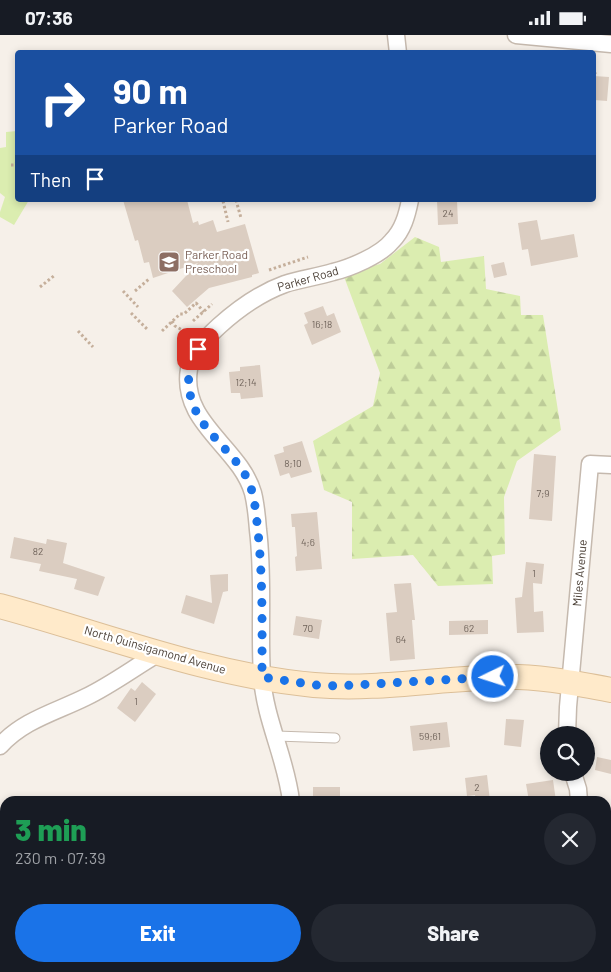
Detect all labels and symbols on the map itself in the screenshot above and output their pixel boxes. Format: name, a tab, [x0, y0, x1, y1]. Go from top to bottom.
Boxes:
house number: 24	[443, 207, 453, 219]
place label: Parker Road Preschool	[185, 247, 248, 275]
school or university icon: Parker Road Preschool	[157, 250, 181, 274]
street label: Parker Road	[275, 263, 340, 293]
house number: 16;18	[312, 318, 332, 330]
pin	[177, 328, 219, 370]
house number: 12;14	[236, 376, 256, 388]
house number: 8;10	[284, 457, 302, 469]
house number: 7;9	[536, 487, 550, 499]
house number: 4;6	[301, 536, 315, 548]
street label: Miles Avenue	[569, 539, 589, 607]
house number: 82	[33, 545, 43, 557]
house number: 1	[532, 567, 536, 579]
street label: North Quinsigamond Avenue	[83, 622, 228, 676]
house number: 70	[303, 622, 313, 634]
house number: 62	[464, 622, 474, 634]
house number: 64	[396, 633, 406, 645]
position arrow	[466, 650, 518, 702]
house number: 1	[134, 695, 138, 707]
house number: 59;61	[419, 730, 441, 742]
house number: 2	[474, 781, 480, 793]

